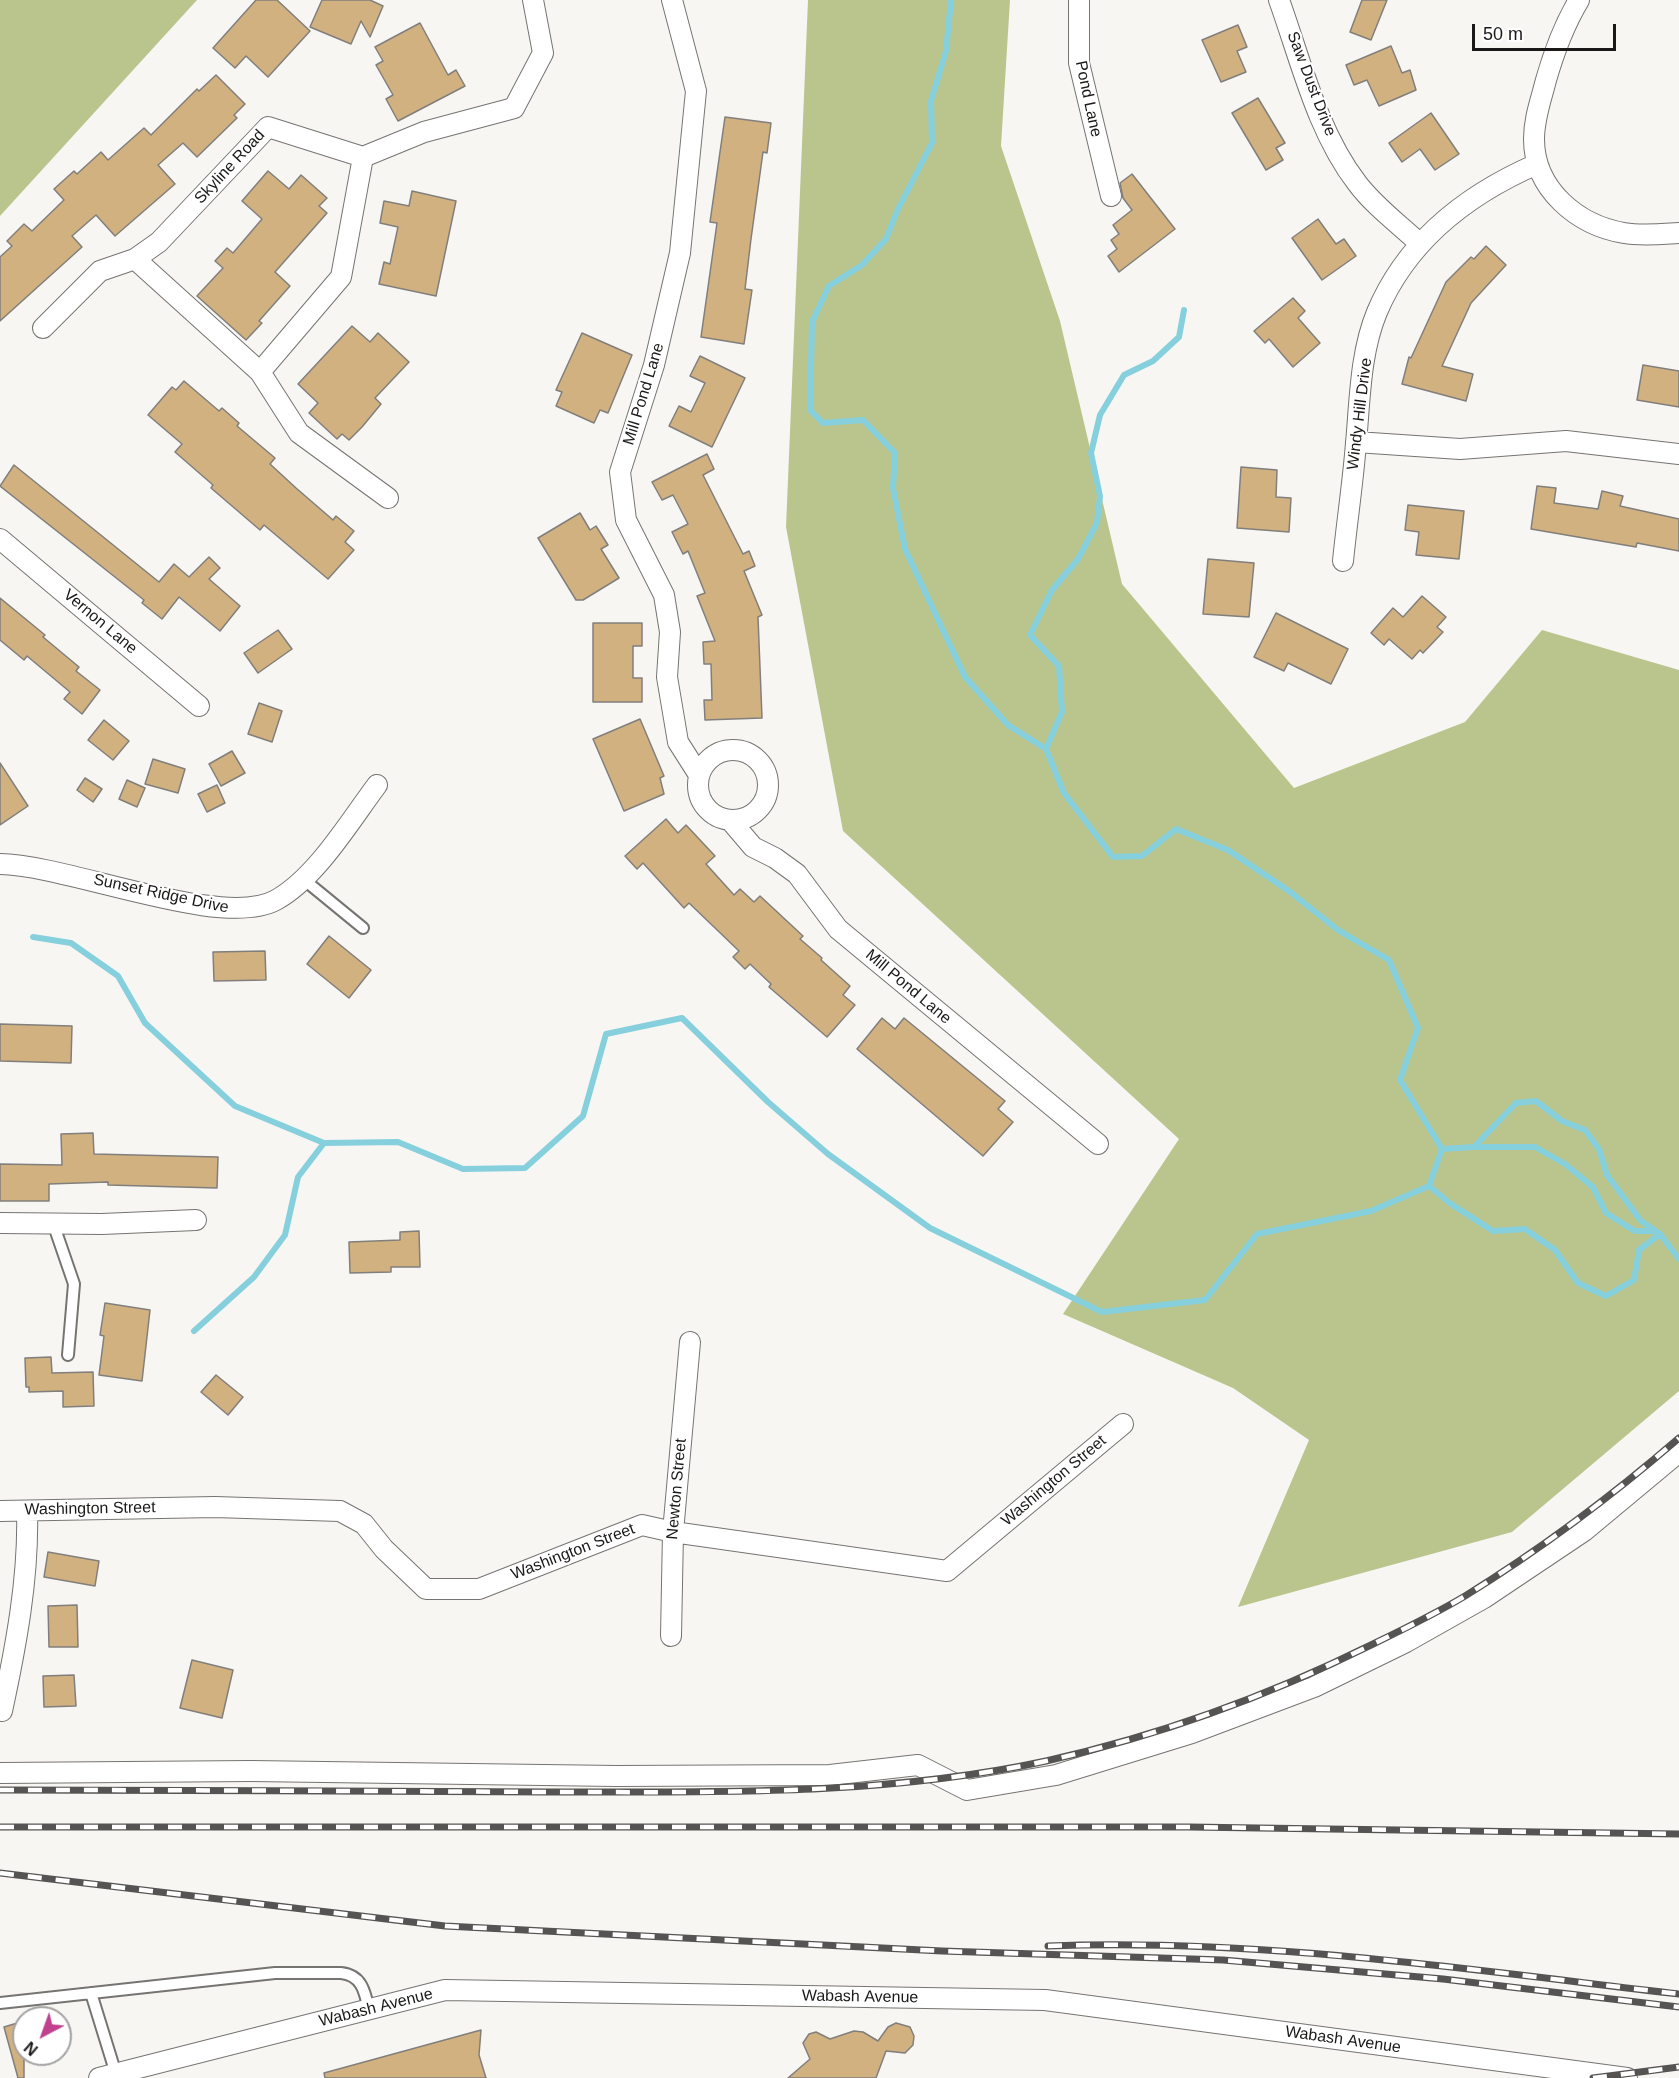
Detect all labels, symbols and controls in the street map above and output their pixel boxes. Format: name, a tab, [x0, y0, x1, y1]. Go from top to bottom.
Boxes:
scale bar	[1475, 12, 1619, 50]
text: 50 m	[1483, 24, 1523, 44]
street label: Saw Dust Drive	[1282, 29, 1340, 139]
street label: Pond Lane	[1071, 59, 1105, 139]
street label: Skyline Road	[191, 126, 269, 208]
street label: Mill Pond Lane	[619, 341, 669, 447]
street label: Windy Hill Drive	[1344, 357, 1376, 471]
street label: Vernon Lane	[59, 585, 141, 659]
street label: Sunset Ridge Drive	[92, 870, 230, 918]
street label: Mill Pond Lane	[861, 946, 955, 1028]
street label: Washington Street	[998, 1432, 1110, 1530]
street label: Newton Street	[663, 1438, 691, 1540]
street label: Washington Street	[24, 1498, 156, 1520]
street label: Washington Street	[508, 1520, 638, 1584]
street label: Wabash Avenue	[317, 1985, 435, 2031]
street label: Wabash Avenue	[802, 1986, 918, 2008]
north arrow	[12, 2006, 72, 2066]
street label: Wabash Avenue	[1284, 2022, 1402, 2058]
text: N	[21, 2038, 41, 2059]

